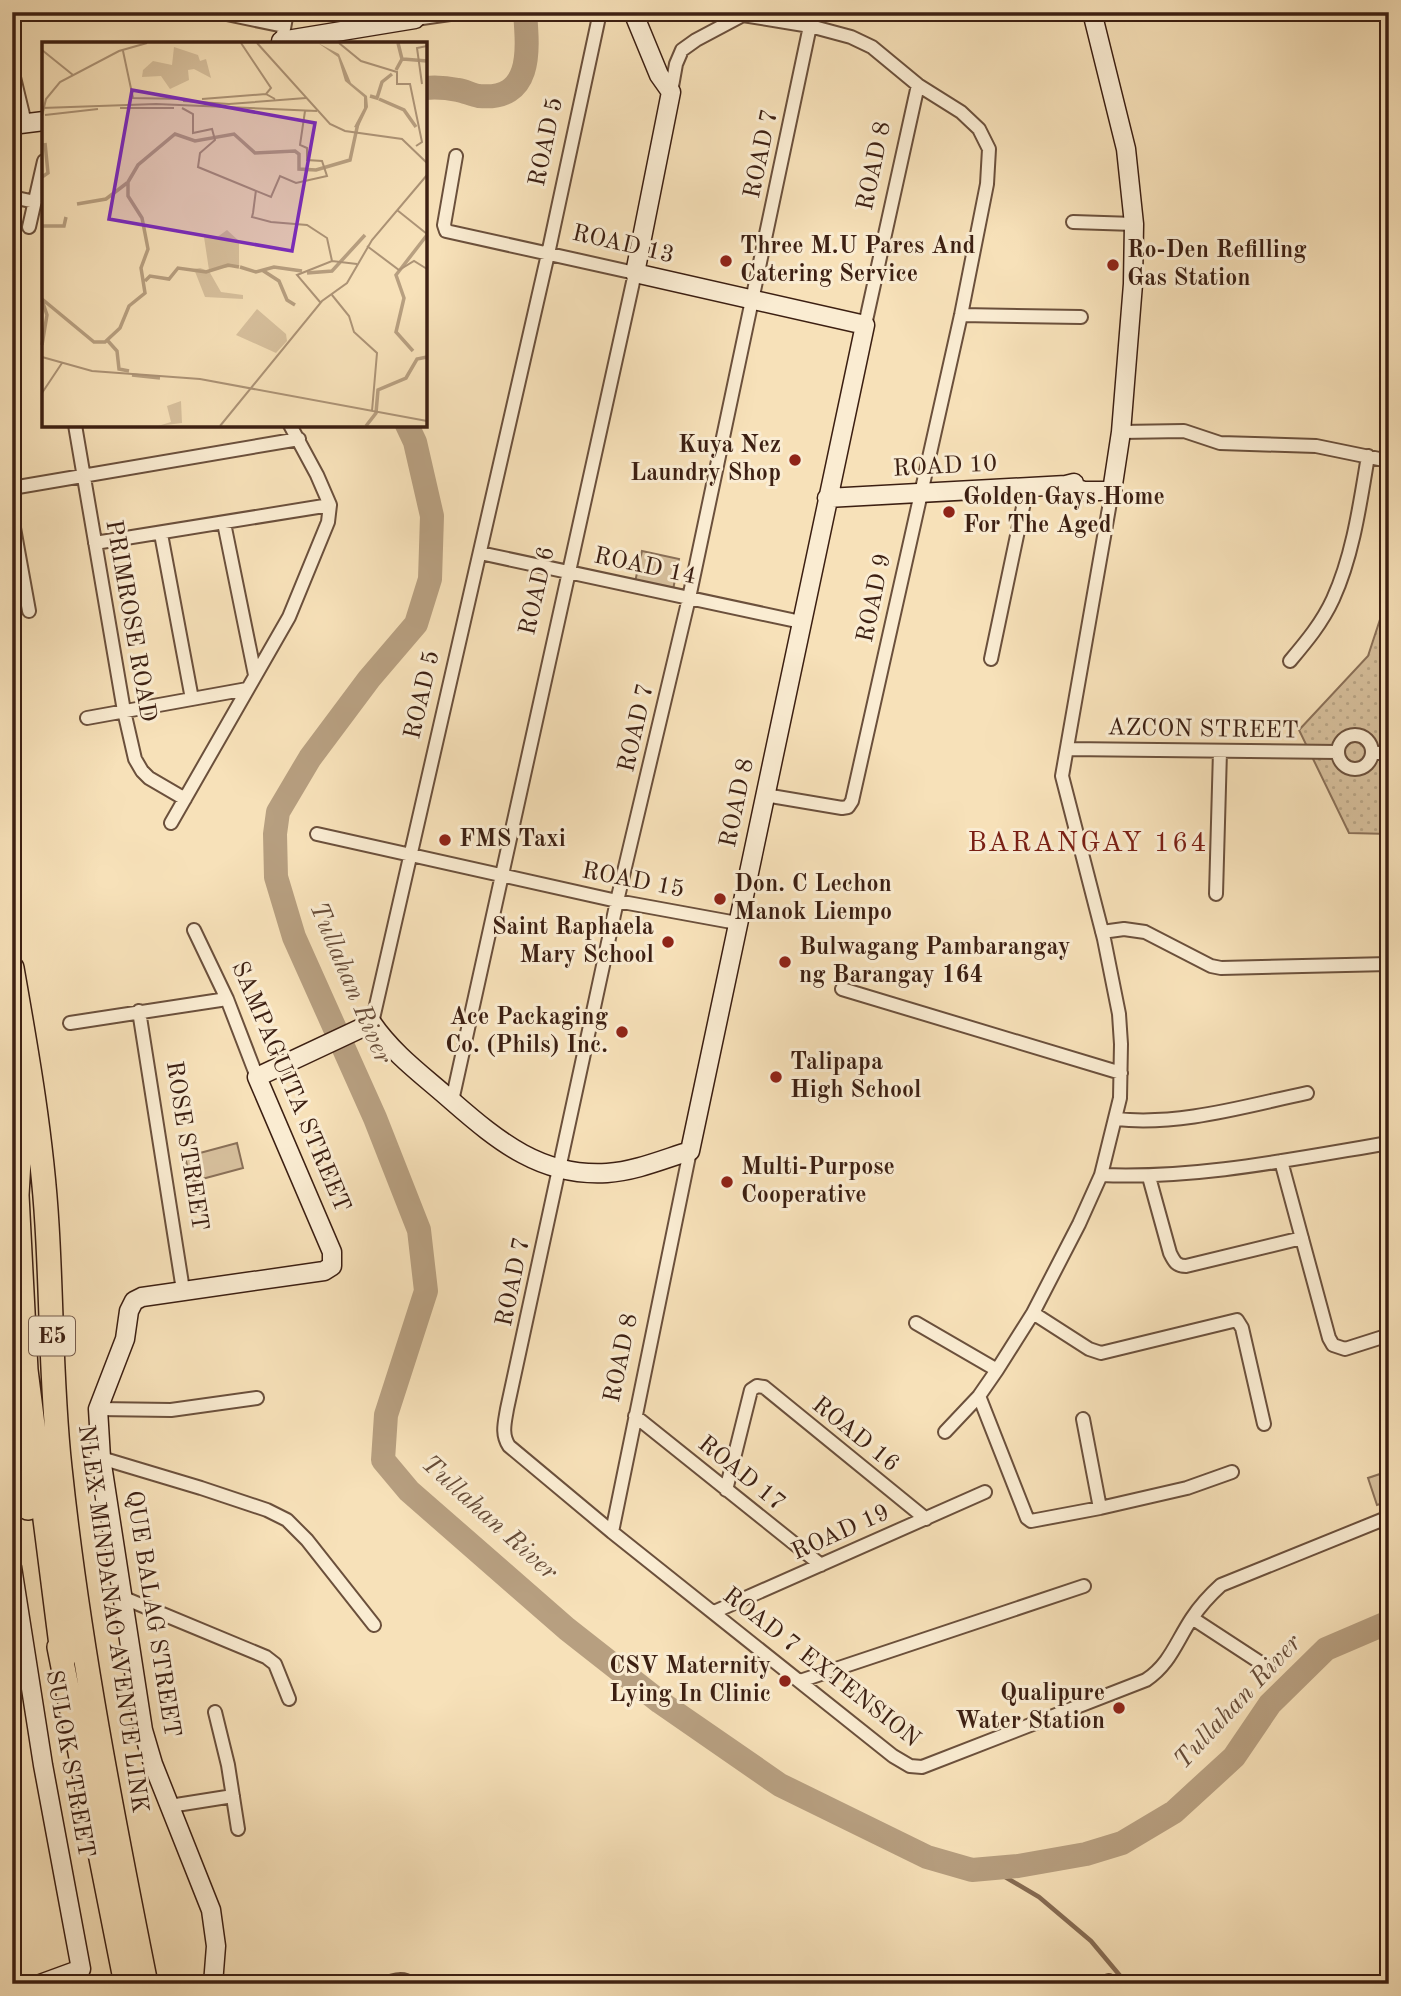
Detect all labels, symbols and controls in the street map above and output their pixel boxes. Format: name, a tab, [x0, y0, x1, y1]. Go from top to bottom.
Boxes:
inset map	[42, 42, 427, 427]
street label: ROAD 5	[526, 95, 568, 189]
street label: ROAD 7	[741, 107, 783, 201]
street label: ROAD 8	[854, 119, 896, 213]
street label: ROAD 13	[570, 222, 676, 268]
place label: Three M.U Pares And Catering Service	[740, 235, 975, 287]
place label: Ro-Den Refilling Gas Station	[1127, 239, 1307, 291]
marker: Three M.U Pares And Catering Service	[718, 253, 734, 269]
marker: Ro-Den Refilling Gas Station	[1105, 257, 1121, 273]
place label: Kuya Nez Laundry Shop	[630, 434, 781, 486]
marker: Kuya Nez Laundry Shop	[787, 452, 803, 468]
street label: ROAD 10	[892, 452, 998, 482]
place label: Golden Gays Home For The Aged	[963, 486, 1165, 538]
marker: Golden Gays Home For The Aged	[941, 504, 957, 520]
street label: PRIMROSE ROAD	[100, 518, 160, 724]
street label: ROAD 6	[516, 544, 560, 638]
street label: ROAD 14	[592, 544, 698, 590]
street label: ROAD 9	[854, 551, 896, 645]
street label: ROAD 5	[401, 648, 445, 742]
street label: ROAD 7	[615, 681, 659, 775]
street label: AZCON STREET	[1107, 716, 1299, 744]
street label: ROAD 8	[717, 756, 759, 850]
place label: FMS Taxi	[459, 828, 566, 852]
district label: BARANGAY 164	[968, 830, 1208, 858]
marker: FMS Taxi	[437, 832, 453, 848]
street label: ROAD 15	[580, 859, 686, 903]
place label: Don. C Lechon Manok Liempo	[734, 873, 892, 925]
marker: Don. C Lechon Manok Liempo	[712, 891, 728, 907]
water label: Tullahan River	[304, 898, 396, 1068]
place label: Saint Raphaela Mary School	[492, 916, 654, 968]
marker: Saint Raphaela Mary School	[660, 934, 676, 950]
place label: Bulwagang Pambarangay ng Barangay 164	[799, 936, 1071, 988]
marker: Bulwagang Pambarangay ng Barangay 164	[777, 954, 793, 970]
street label: SAMPAGUITA STREET	[226, 958, 354, 1216]
place label: Ace Packaging Co. (Phils) Inc.	[445, 1006, 609, 1058]
marker: Ace Packaging Co. (Phils) Inc.	[614, 1024, 630, 1040]
place label: Talipapa High School	[790, 1051, 921, 1103]
street label: ROSE STREET	[161, 1059, 211, 1233]
marker: Talipapa High School	[768, 1069, 784, 1085]
place label: Multi-Purpose Cooperative	[741, 1156, 895, 1208]
marker: Multi-Purpose Cooperative	[719, 1174, 735, 1190]
street label: ROAD 7	[493, 1235, 535, 1329]
street label: ROAD 8	[601, 1311, 643, 1405]
road number: E5	[29, 1316, 75, 1356]
street label: ROAD 16	[807, 1393, 903, 1477]
street label: NLEX-MINDANAO AVENUE LINK	[73, 1423, 151, 1815]
street label: ROAD 17	[693, 1432, 789, 1516]
water label: Tullahan River	[416, 1451, 562, 1586]
street label: QUE BALAG STREET	[121, 1489, 183, 1739]
street label: ROAD 19	[789, 1501, 893, 1565]
street label: ROAD 7 EXTENSION	[718, 1584, 924, 1752]
water label: Tullahan River	[1170, 1629, 1307, 1774]
place label: CSV Maternity Lying In Clinic	[609, 1655, 771, 1707]
street label: SULOK STREET	[41, 1668, 97, 1860]
marker: CSV Maternity Lying In Clinic	[777, 1673, 793, 1689]
place label: Qualipure Water Station	[955, 1682, 1105, 1734]
marker: Qualipure Water Station	[1111, 1700, 1127, 1716]

